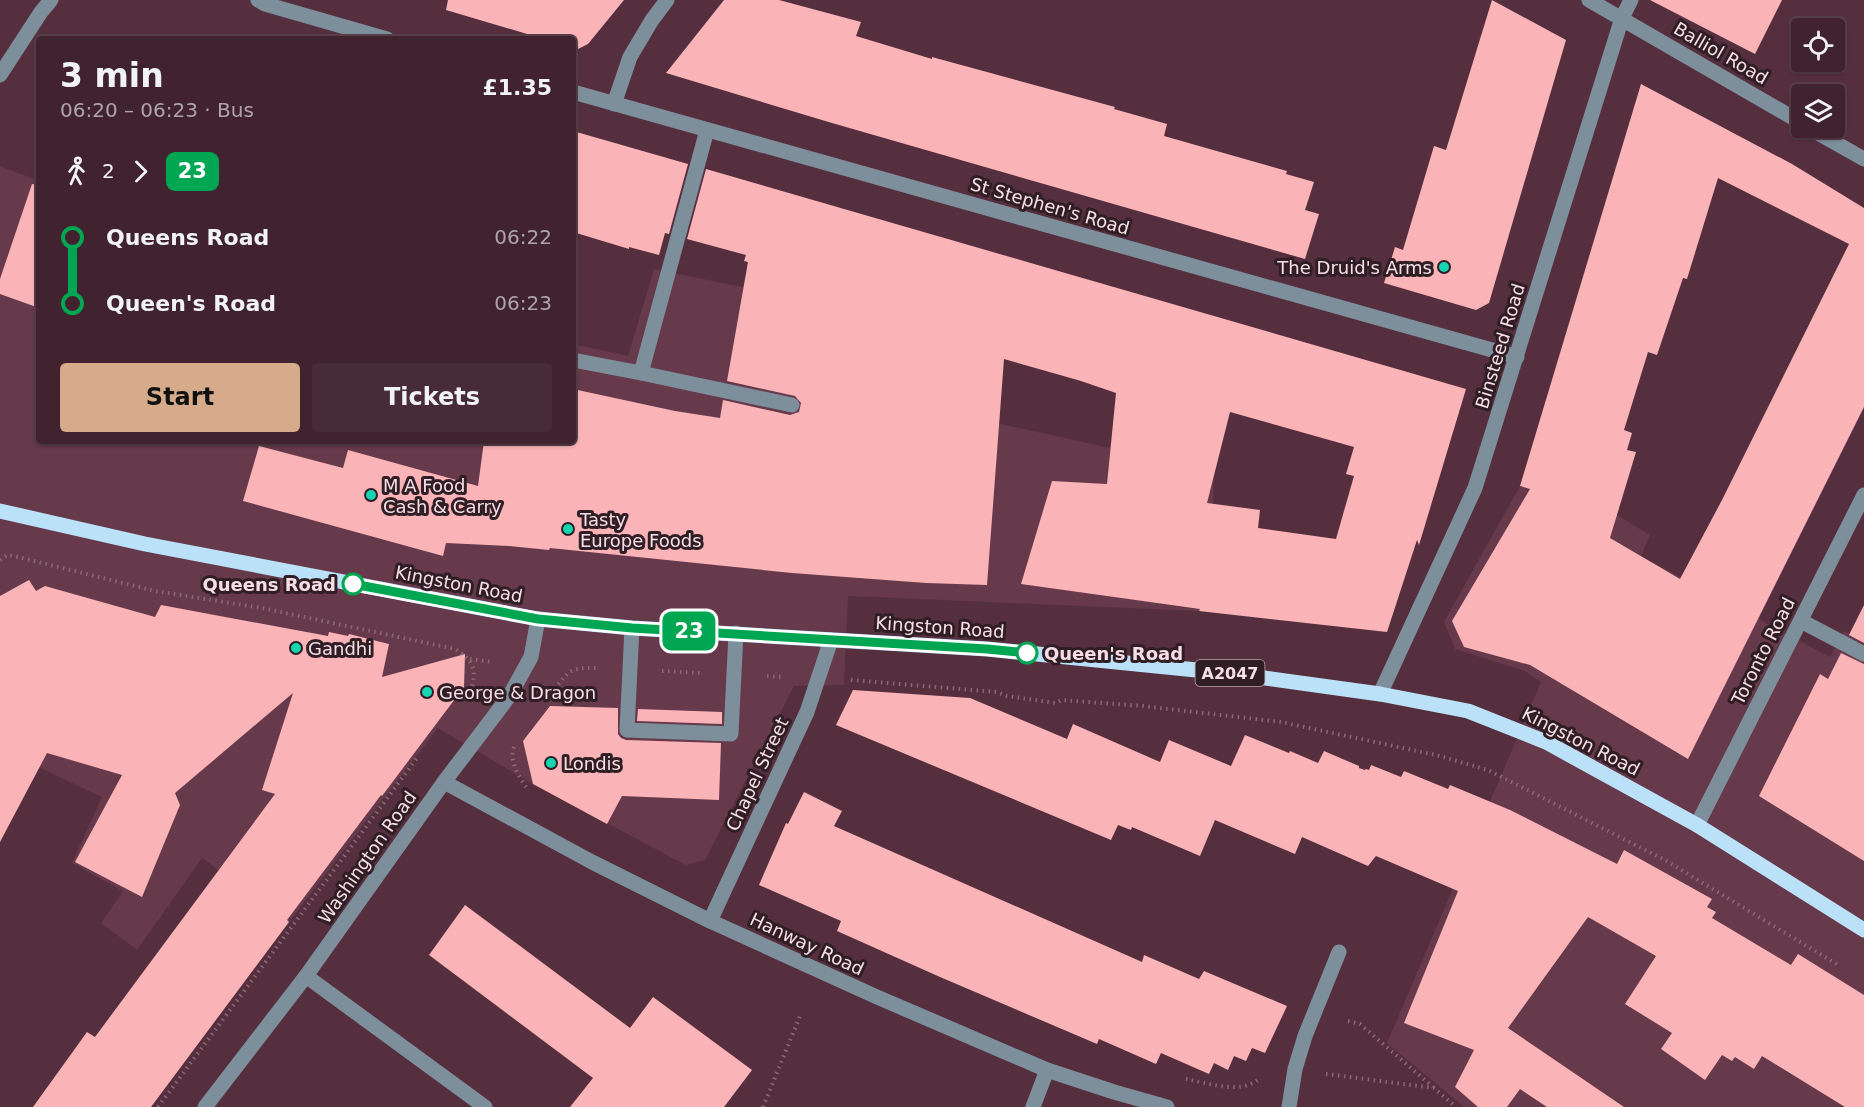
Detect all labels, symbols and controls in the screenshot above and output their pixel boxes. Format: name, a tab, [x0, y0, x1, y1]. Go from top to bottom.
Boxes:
street label: Balliol Road	[1670, 18, 1772, 88]
map controls	[1791, 18, 1845, 138]
button: locate	[1791, 18, 1845, 72]
text: 3 min	[60, 56, 164, 95]
text: £1.35	[482, 75, 552, 100]
button: layers	[1791, 84, 1845, 138]
text: 06:20 – 06:23 · Bus	[60, 98, 254, 122]
icon: walk	[60, 155, 93, 188]
icon: forward	[124, 155, 157, 188]
text: 2	[102, 159, 115, 183]
text: 23	[178, 159, 207, 183]
street label: St Stephen's Road	[968, 173, 1132, 239]
text: Queens Road	[106, 225, 269, 250]
text: 06:22	[494, 225, 552, 249]
place label: The Druid's Arms	[1276, 257, 1432, 278]
marker: The Druid's Arms	[1437, 260, 1451, 274]
street label: Binsteed Road	[1471, 281, 1529, 411]
text: Queen's Road	[106, 291, 276, 316]
text: 06:23	[494, 291, 552, 315]
button: Start	[60, 363, 300, 432]
button: Tickets	[312, 363, 552, 432]
place label: M A Food Cash & Carry	[383, 475, 502, 517]
marker: M A Food Cash & Carry	[364, 488, 378, 502]
place label: Tasty Europe Foods	[579, 509, 702, 551]
marker: Tasty Europe Foods	[561, 522, 575, 536]
street label: Kingston Road	[393, 561, 525, 607]
marker: Queens Road	[342, 573, 364, 595]
place label: Queens Road	[202, 574, 336, 595]
street label: Toronto Road	[1727, 594, 1799, 709]
line badge: 23	[662, 612, 716, 650]
street label: Kingston Road	[875, 612, 1005, 642]
text: 23	[674, 619, 704, 643]
place label: Gandhi	[308, 638, 372, 659]
marker: Gandhi	[289, 641, 303, 655]
marker: Queen's Road	[1016, 642, 1038, 664]
place label: Queen's Road	[1044, 643, 1183, 664]
road number: A2047	[1196, 660, 1264, 686]
place label: George & Dragon	[439, 682, 596, 703]
marker: George & Dragon	[420, 685, 434, 699]
street label: Kingston Road	[1519, 702, 1643, 780]
street label: Chapel Street	[722, 714, 792, 834]
place label: Londis	[563, 753, 621, 774]
marker: Londis	[544, 756, 558, 770]
street label: Washington Road	[313, 787, 421, 927]
street label: Hanway Road	[747, 908, 867, 980]

